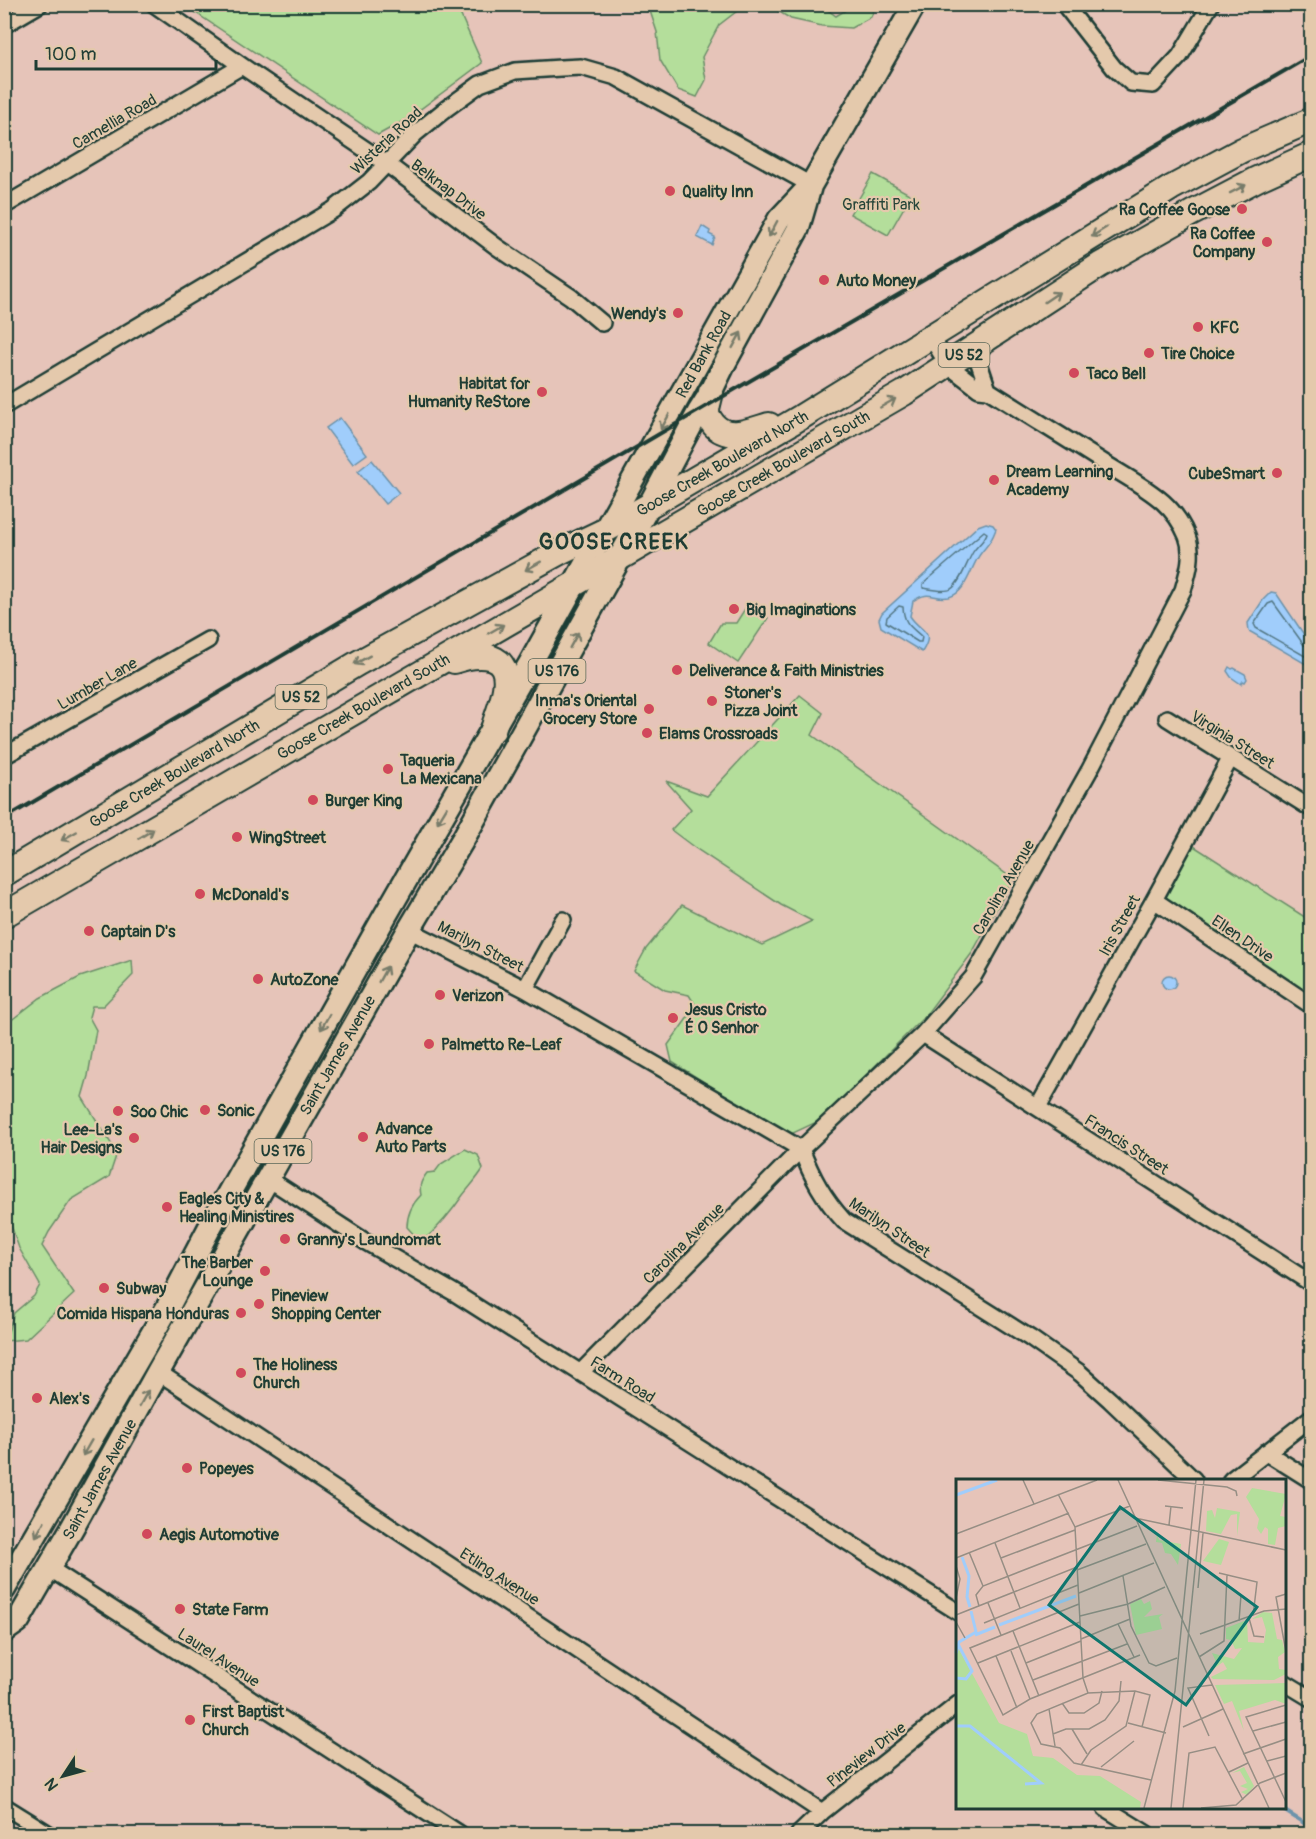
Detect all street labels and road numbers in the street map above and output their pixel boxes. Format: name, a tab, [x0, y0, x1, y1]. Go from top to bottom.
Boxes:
street label: Camellia Road	[69, 90, 160, 154]
street label: Wisteria Road	[347, 103, 427, 179]
street label: Belknap Drive	[407, 155, 490, 225]
street label: Red Bank Road	[672, 307, 736, 402]
road number: US 52	[938, 343, 990, 367]
street label: Goose Creek Boulevard North	[633, 406, 812, 521]
street label: Goose Creek Boulevard South	[694, 406, 873, 522]
street label: Goose Creek Boulevard South	[274, 649, 453, 765]
street label: Lumber Lane	[54, 653, 141, 715]
road number: US 176	[528, 659, 586, 683]
road number: US 52	[276, 685, 326, 709]
street label: Virginia Street	[1187, 706, 1279, 774]
street label: Goose Creek Boulevard North	[86, 715, 263, 833]
street label: Carolina Avenue	[968, 836, 1039, 939]
street label: Iris Street	[1095, 891, 1145, 960]
street label: Ellen Drive	[1208, 911, 1277, 967]
street label: Marilyn Street	[434, 917, 527, 977]
street label: Saint James Avenue	[295, 992, 380, 1119]
street label: Francis Street	[1081, 1110, 1173, 1180]
road number: US 176	[254, 1139, 312, 1163]
street label: Marilyn Street	[845, 1193, 934, 1263]
street label: Carolina Avenue	[639, 1199, 729, 1289]
street label: Farm Road	[586, 1352, 659, 1408]
street label: Saint James Avenue	[58, 1415, 141, 1543]
street label: Etling Avenue	[456, 1544, 543, 1610]
street label: Laurel Avenue	[174, 1624, 263, 1692]
street label: Pineview Drive	[823, 1718, 910, 1792]

